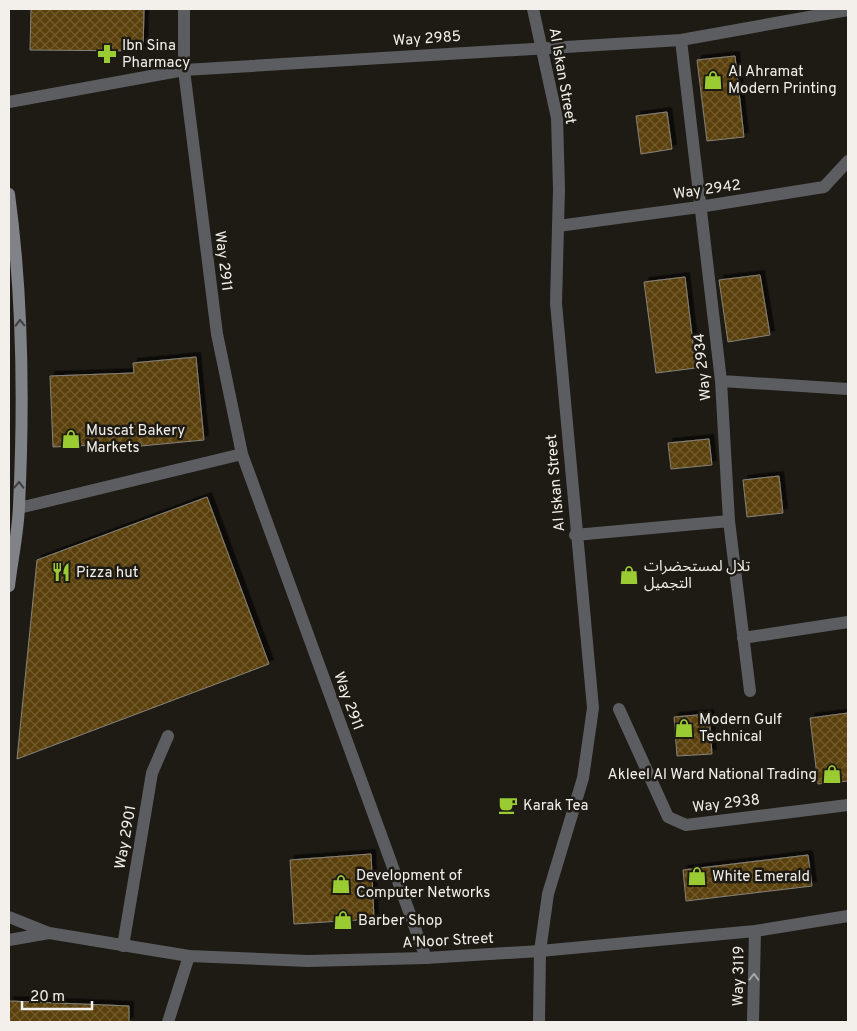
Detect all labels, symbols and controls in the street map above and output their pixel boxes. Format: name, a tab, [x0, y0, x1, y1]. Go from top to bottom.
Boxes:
street label: Al Iskan Street	[544, 27, 579, 126]
street label: Way 2985	[392, 28, 462, 51]
place label: Ibn Sina Pharmacy	[122, 37, 190, 73]
pharmacy icon: Ibn Sina Pharmacy	[96, 43, 118, 65]
place label: Al Ahramat Modern Printing	[728, 63, 837, 99]
shop icon: Al Ahramat Modern Printing	[702, 69, 724, 91]
street label: Way 2942	[672, 176, 742, 205]
street label: Way 2911	[209, 230, 236, 293]
one-way arrow	[15, 319, 25, 326]
street label: Way 2934	[690, 332, 716, 402]
place label: Muscat Bakery Markets	[86, 422, 185, 458]
shop icon: Muscat Bakery Markets	[60, 428, 82, 450]
street label: Al Iskan Street	[543, 433, 570, 532]
one-way arrow	[14, 481, 25, 489]
place label: تلال لمستحضرات التجميل	[644, 558, 750, 594]
restaurant icon: Pizza hut	[50, 561, 72, 583]
place label: Pizza hut	[76, 564, 138, 583]
shop icon: تلال لمستحضرات التجميل	[618, 564, 640, 586]
street label: Way 2911	[328, 670, 367, 733]
place label: Modern Gulf Technical	[699, 711, 782, 747]
shop icon: Modern Gulf Technical	[673, 717, 695, 739]
shop icon: Akleel Al Ward National Trading	[821, 763, 843, 785]
place label: Akleel Al Ward National Trading	[608, 766, 817, 785]
street label: Way 2938	[691, 791, 761, 818]
cafe icon: Karak Tea	[497, 794, 519, 816]
place label: Karak Tea	[523, 797, 588, 816]
street label: Way 2901	[111, 804, 141, 871]
shop icon: White Emerald	[686, 865, 708, 887]
place label: Development of Computer Networks	[356, 867, 490, 903]
place label: White Emerald	[712, 868, 810, 887]
shop icon: Development of Computer Networks	[330, 873, 352, 895]
shop icon: Barber Shop	[332, 909, 354, 931]
place label: Barber Shop	[358, 912, 443, 931]
street label: A'Noor Street	[402, 930, 494, 953]
street label: Way 3119	[729, 946, 750, 1007]
one-way arrow	[749, 973, 759, 980]
scale bar	[22, 978, 92, 1010]
text: 20 m	[30, 988, 65, 1007]

